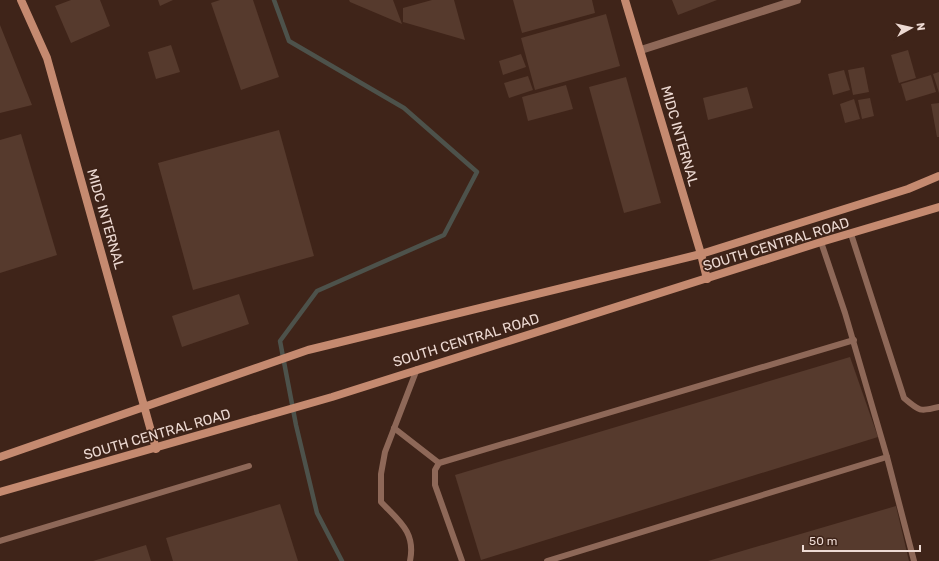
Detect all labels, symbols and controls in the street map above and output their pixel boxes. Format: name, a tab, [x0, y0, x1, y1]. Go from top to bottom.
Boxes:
north arrow	[891, 8, 931, 48]
text: N	[913, 22, 927, 32]
street label: MIDC INTERNAL	[657, 84, 702, 188]
street label: MIDC INTERNAL	[83, 167, 128, 271]
street label: SOUTH CENTRAL ROAD	[701, 214, 851, 275]
street label: SOUTH CENTRAL ROAD	[391, 310, 541, 371]
street label: SOUTH CENTRAL ROAD	[82, 405, 233, 464]
scale bar	[803, 527, 920, 553]
text: 50 m	[809, 534, 837, 548]

